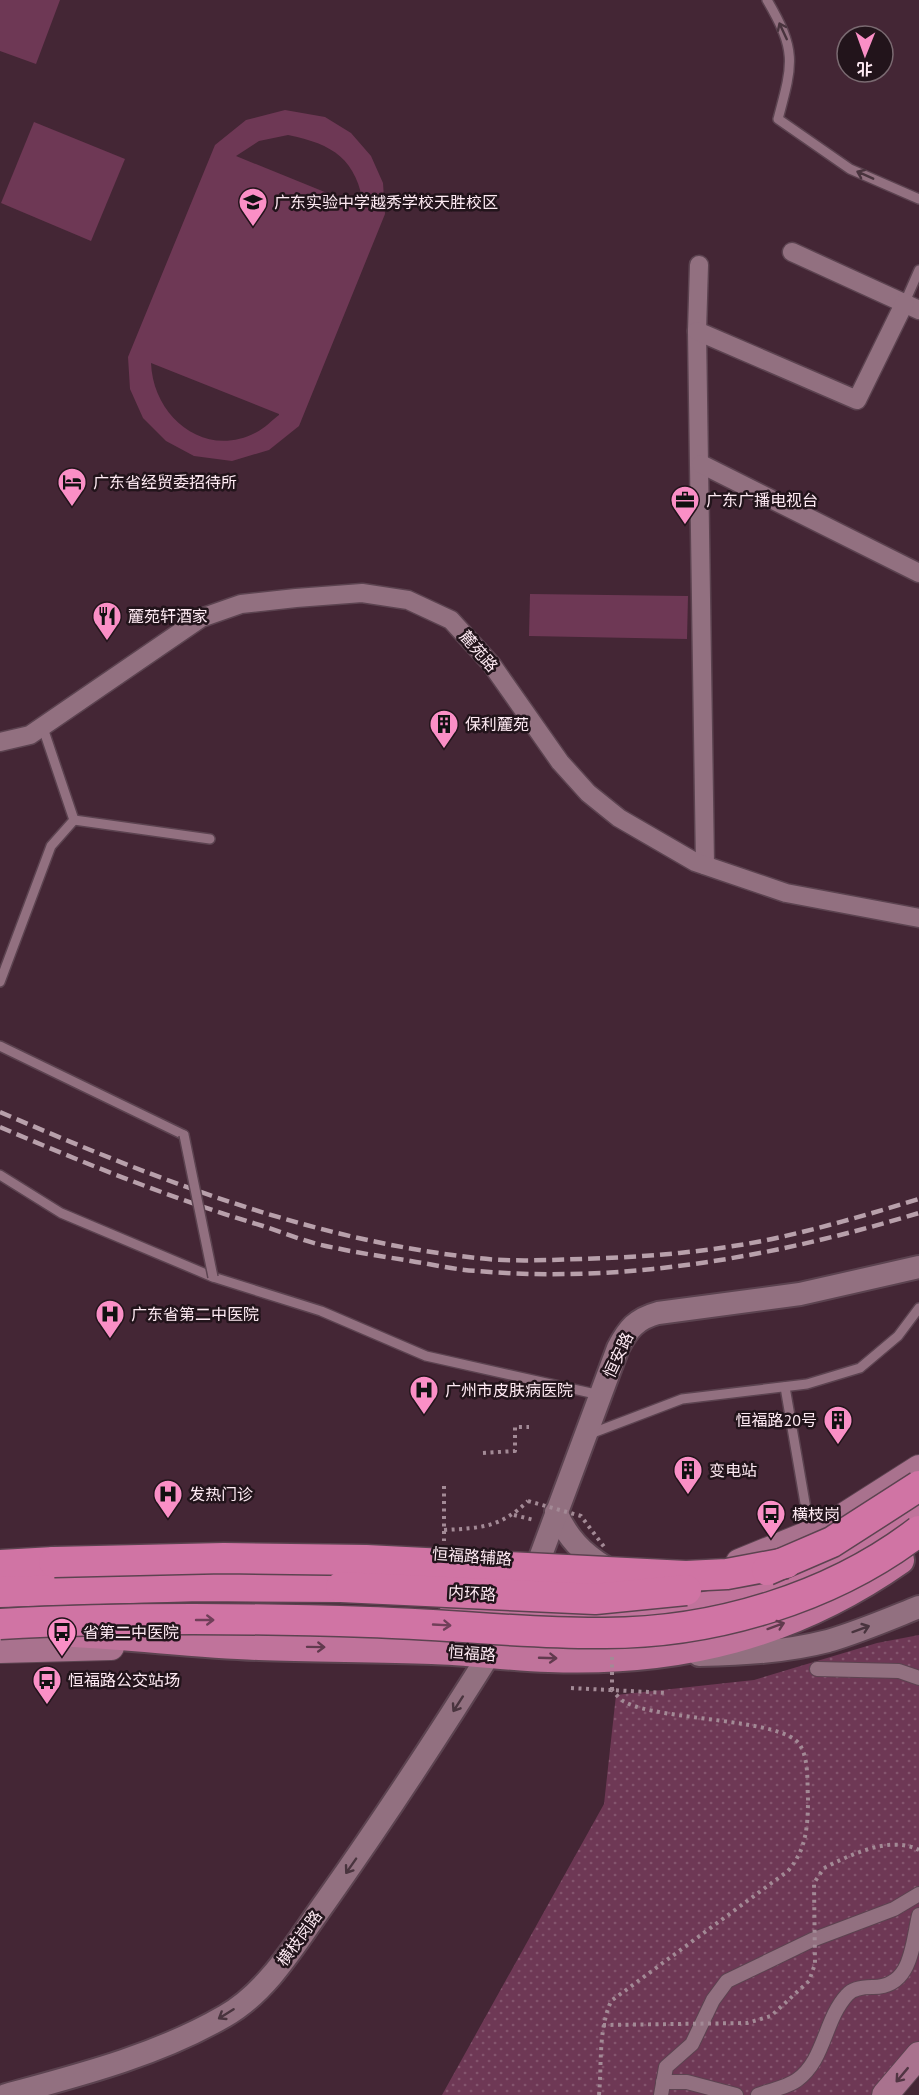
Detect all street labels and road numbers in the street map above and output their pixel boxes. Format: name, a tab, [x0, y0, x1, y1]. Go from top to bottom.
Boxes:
street label: 麓苑路	[456, 626, 502, 676]
street label: 恒安路	[599, 1329, 637, 1381]
street label: 恒福路辅路	[431, 1543, 513, 1569]
street label: 内环路	[448, 1582, 496, 1604]
street label: 恒福路	[447, 1641, 497, 1665]
street label: 横枝岗路	[272, 1906, 326, 1970]

